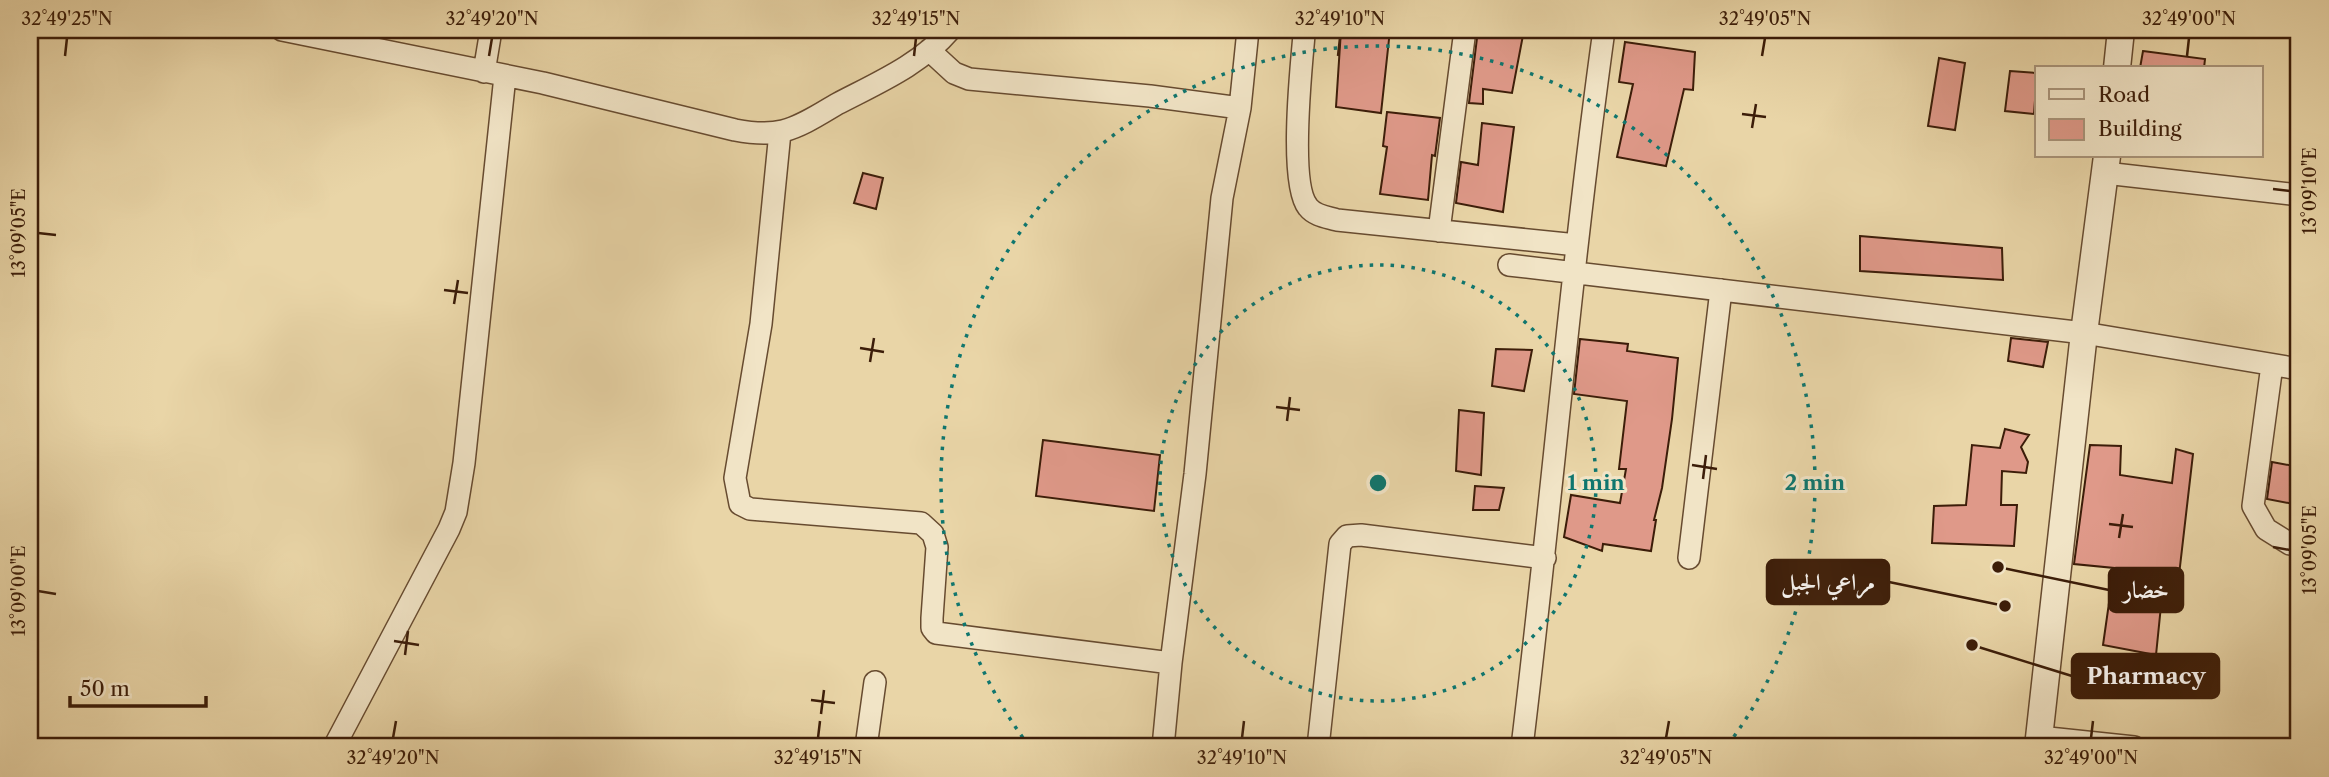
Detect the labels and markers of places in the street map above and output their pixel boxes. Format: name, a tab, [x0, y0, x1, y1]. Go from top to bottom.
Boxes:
centre of rings	[1366, 471, 1390, 495]
callout: مراعي الجبل	[1767, 560, 1889, 604]
callout: خضار	[2109, 568, 2183, 612]
callout: Pharmacy	[2072, 654, 2219, 698]

